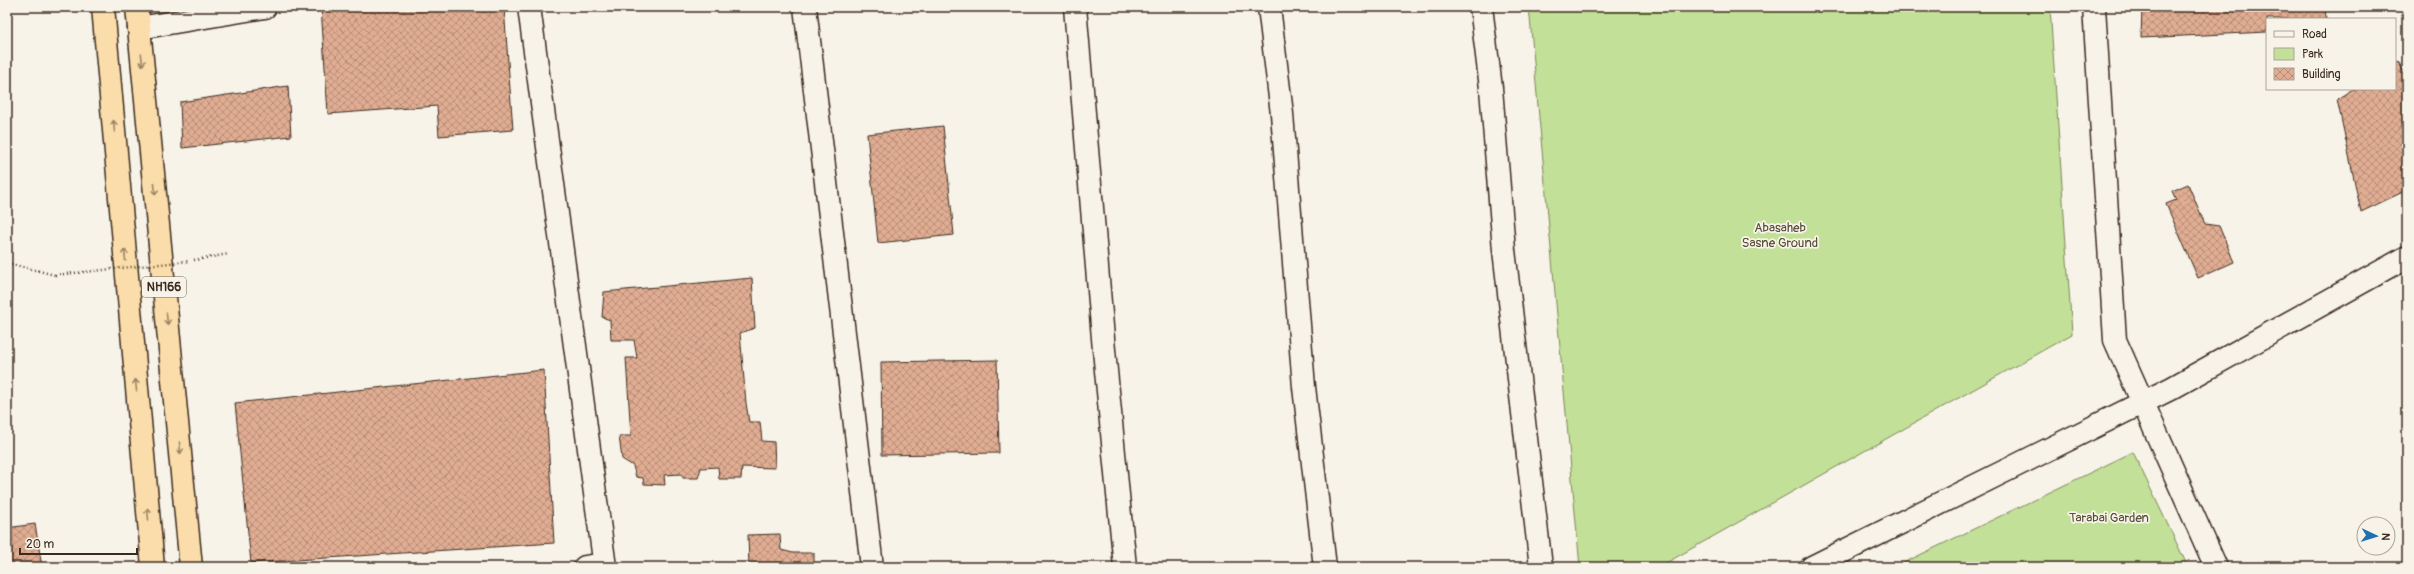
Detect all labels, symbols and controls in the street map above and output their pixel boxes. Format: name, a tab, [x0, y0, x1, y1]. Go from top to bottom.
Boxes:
legend	[2266, 18, 2396, 90]
text: Road	[2302, 27, 2327, 42]
text: Park	[2302, 47, 2323, 62]
one-way arrow	[139, 53, 146, 66]
text: Building	[2302, 67, 2341, 82]
one-way arrow	[110, 120, 117, 133]
one-way arrow	[151, 182, 159, 195]
park label: Abasaheb Sasne Ground	[1742, 220, 1818, 251]
one-way arrow	[121, 249, 129, 262]
road number: NH166	[142, 277, 186, 297]
one-way arrow	[164, 312, 171, 325]
one-way arrow	[133, 379, 140, 392]
one-way arrow	[176, 441, 183, 454]
one-way arrow	[144, 508, 152, 521]
park label: Tarabai Garden	[2069, 510, 2149, 526]
north arrow	[2356, 516, 2396, 556]
scale bar	[20, 530, 137, 556]
text: N	[2379, 532, 2392, 541]
text: 20 m	[26, 537, 55, 552]

